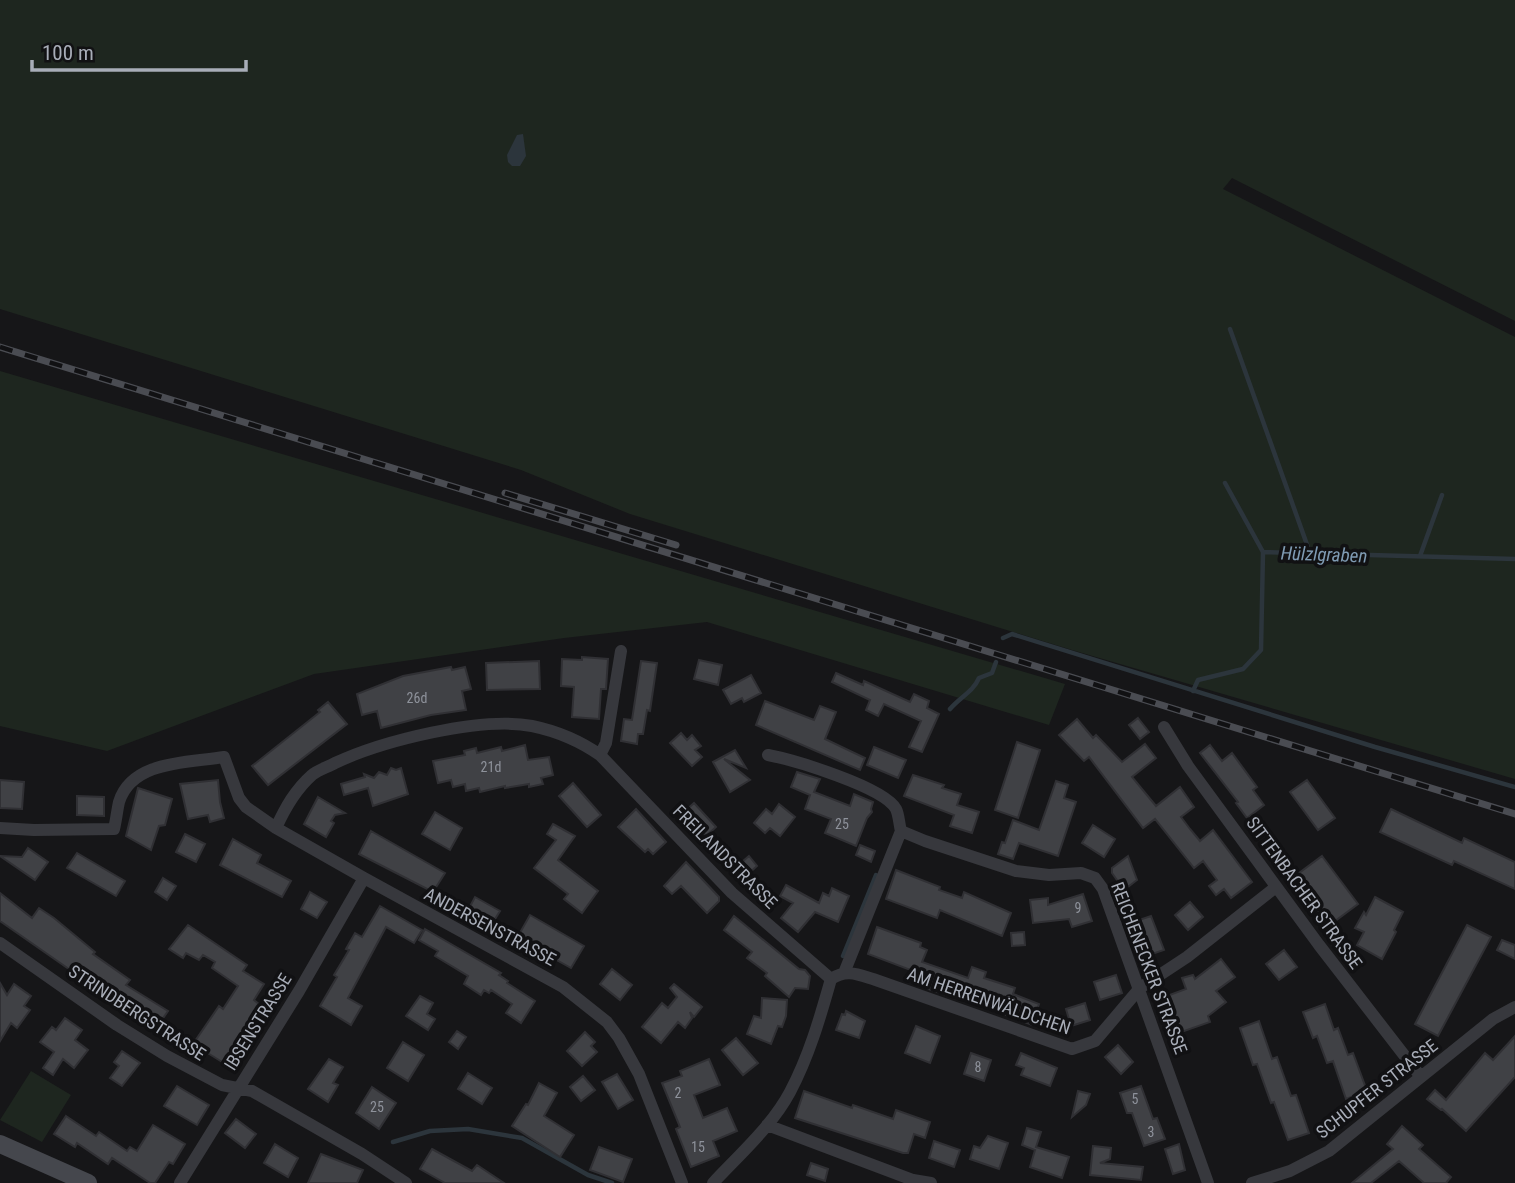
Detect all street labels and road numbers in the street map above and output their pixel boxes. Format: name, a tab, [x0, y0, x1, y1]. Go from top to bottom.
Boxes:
street label: FREILANDSTRASSE	[669, 800, 782, 913]
street label: SITTENBACHER STRASSE	[1242, 813, 1367, 973]
street label: REICHENECKER STRASSE	[1107, 879, 1192, 1057]
street label: ANDERSENSTRASSE	[421, 883, 560, 970]
street label: STRINDBERGSTRASSE	[65, 960, 210, 1065]
street label: AM HERRENWÄLDCHEN	[905, 963, 1074, 1038]
street label: IBSENSTRASSE	[220, 969, 296, 1074]
street label: SCHUPFER STRASSE	[1312, 1035, 1442, 1143]

